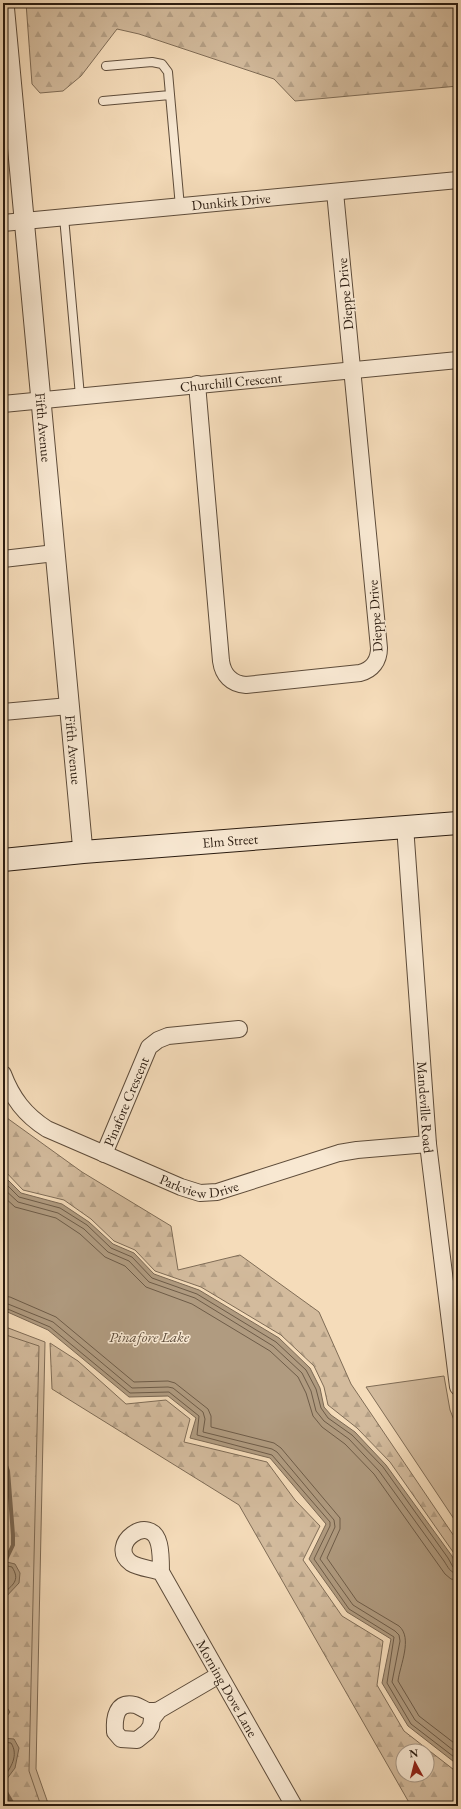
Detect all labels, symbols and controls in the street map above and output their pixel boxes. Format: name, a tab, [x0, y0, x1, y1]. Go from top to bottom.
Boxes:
street label: Dunkirk Drive	[191, 189, 272, 214]
street label: Dieppe Drive	[333, 257, 357, 331]
street label: Churchill Crescent	[179, 368, 283, 396]
street label: Fifth Avenue	[31, 392, 56, 463]
street label: Dieppe Drive	[363, 579, 386, 653]
street label: Fifth Avenue	[61, 714, 86, 786]
street label: Elm Street	[202, 829, 259, 852]
street label: Pinafore Crescent	[99, 1053, 153, 1149]
street label: Mandeville Road	[413, 1061, 438, 1155]
street label: Parkview Drive	[157, 1170, 241, 1202]
water label: Pinafore Lake	[109, 1327, 190, 1346]
street label: Morning Dove Lane	[192, 1636, 262, 1741]
north arrow	[395, 1743, 435, 1783]
text: N	[409, 1746, 419, 1761]

